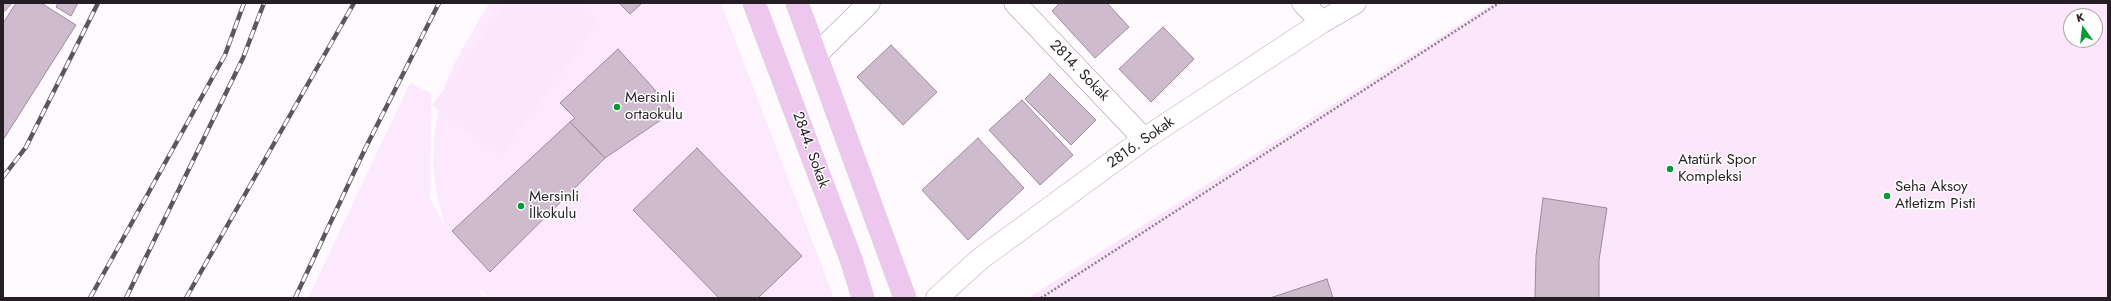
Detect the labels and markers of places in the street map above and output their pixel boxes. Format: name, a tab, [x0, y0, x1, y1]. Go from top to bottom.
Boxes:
place label: Mersinli ortaokulu	[625, 89, 683, 124]
marker: Mersinli ortaokulu	[612, 102, 622, 112]
place label: Atatürk Spor Kompleksi	[1678, 151, 1757, 186]
marker: Atatürk Spor Kompleksi	[1665, 164, 1675, 174]
place label: Seha Aksoy Atletizm Pisti	[1895, 178, 1976, 213]
place label: Mersinli İlkokulu	[529, 188, 579, 223]
marker: Seha Aksoy Atletizm Pisti	[1882, 191, 1892, 201]
marker: Mersinli İlkokulu	[516, 201, 526, 211]

